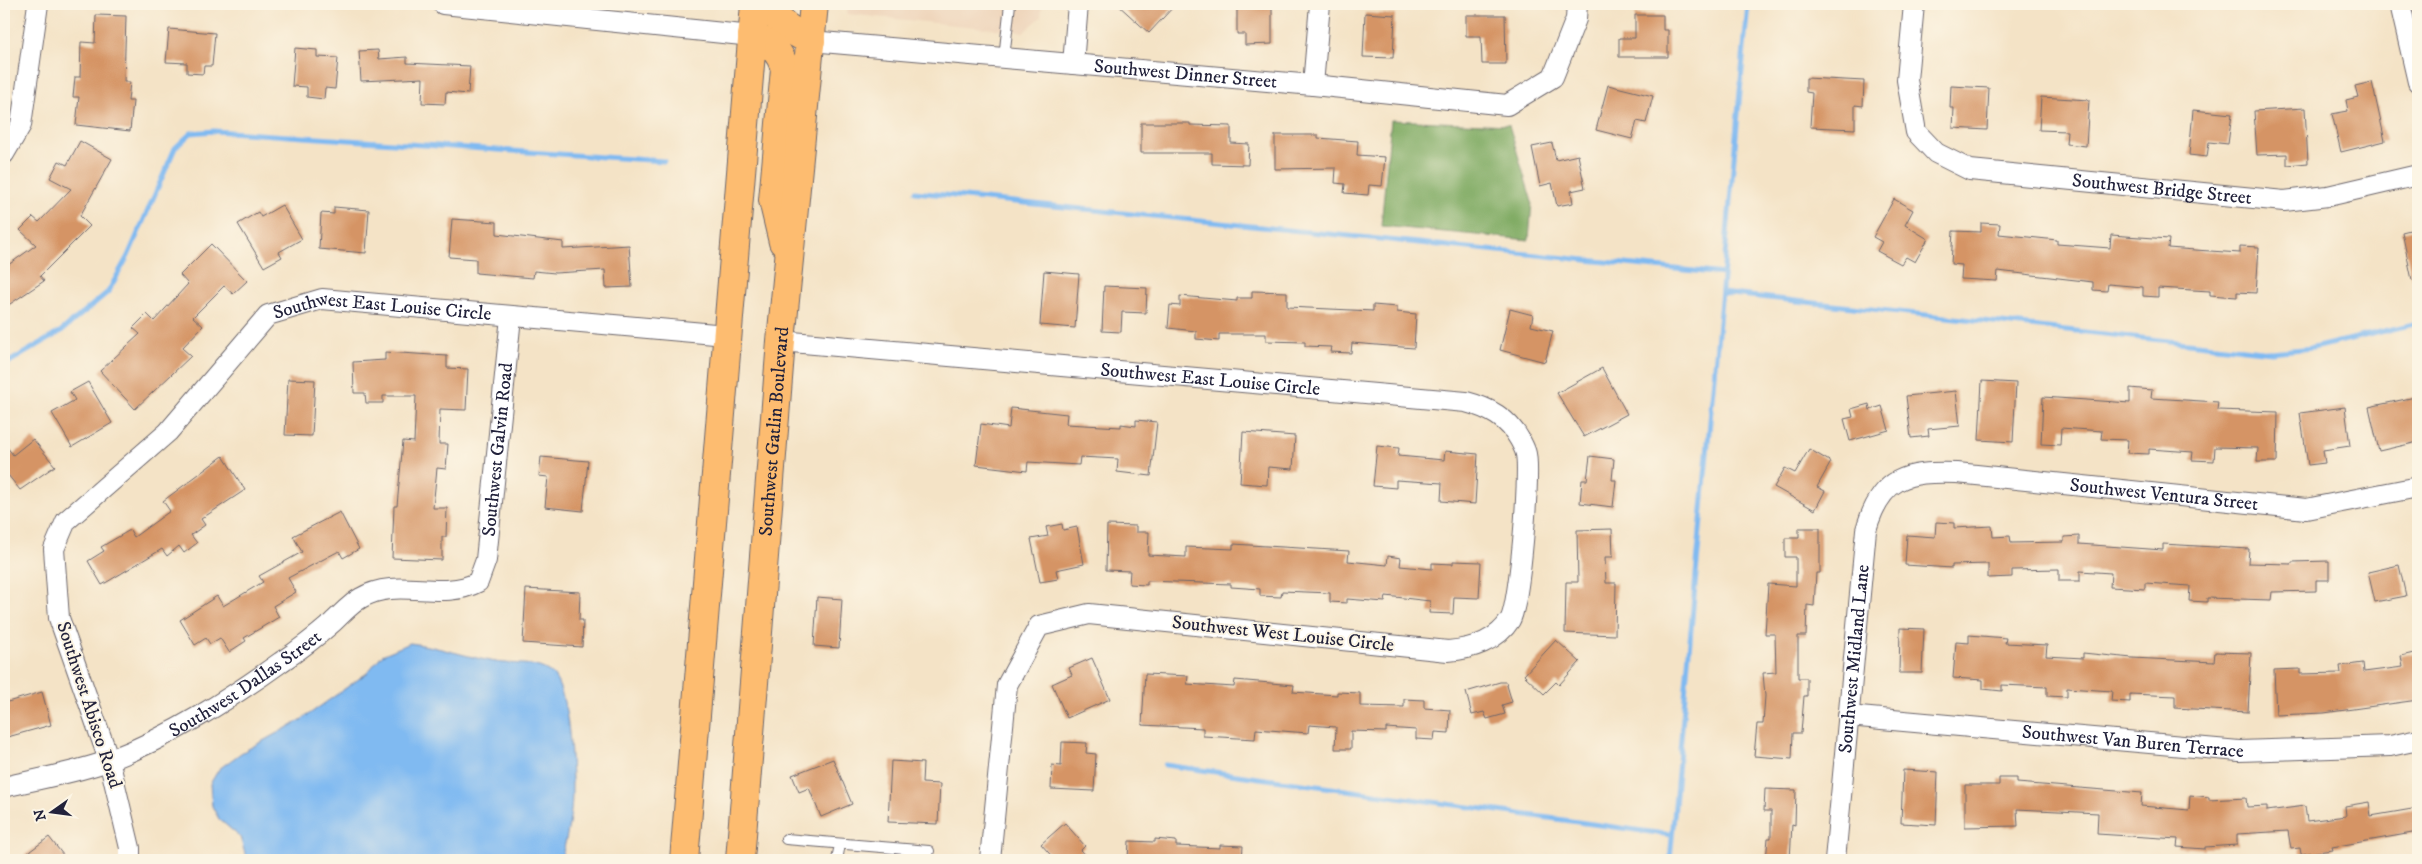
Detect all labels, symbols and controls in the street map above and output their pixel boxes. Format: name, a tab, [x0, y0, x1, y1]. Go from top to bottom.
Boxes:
street label: Southwest Dinner Street	[1093, 54, 1278, 93]
street label: Southwest Bridge Street	[2071, 169, 2253, 209]
street label: Southwest East Louise Circle	[270, 286, 492, 326]
street label: Southwest Gatlin Boulevard	[754, 325, 794, 537]
street label: Southwest East Louise Circle	[1099, 358, 1321, 400]
street label: Southwest Galvin Road	[477, 361, 518, 538]
street label: Southwest Ventura Street	[2069, 473, 2259, 516]
street label: Southwest Midland Lane	[1834, 563, 1874, 754]
street label: Southwest West Louise Circle	[1171, 611, 1395, 657]
street label: Southwest Abisco Road	[51, 619, 127, 792]
street label: Southwest Dallas Street	[165, 625, 326, 742]
street label: Southwest Van Buren Terrace	[2021, 720, 2244, 763]
north arrow	[28, 786, 78, 836]
text: N	[30, 807, 50, 823]

